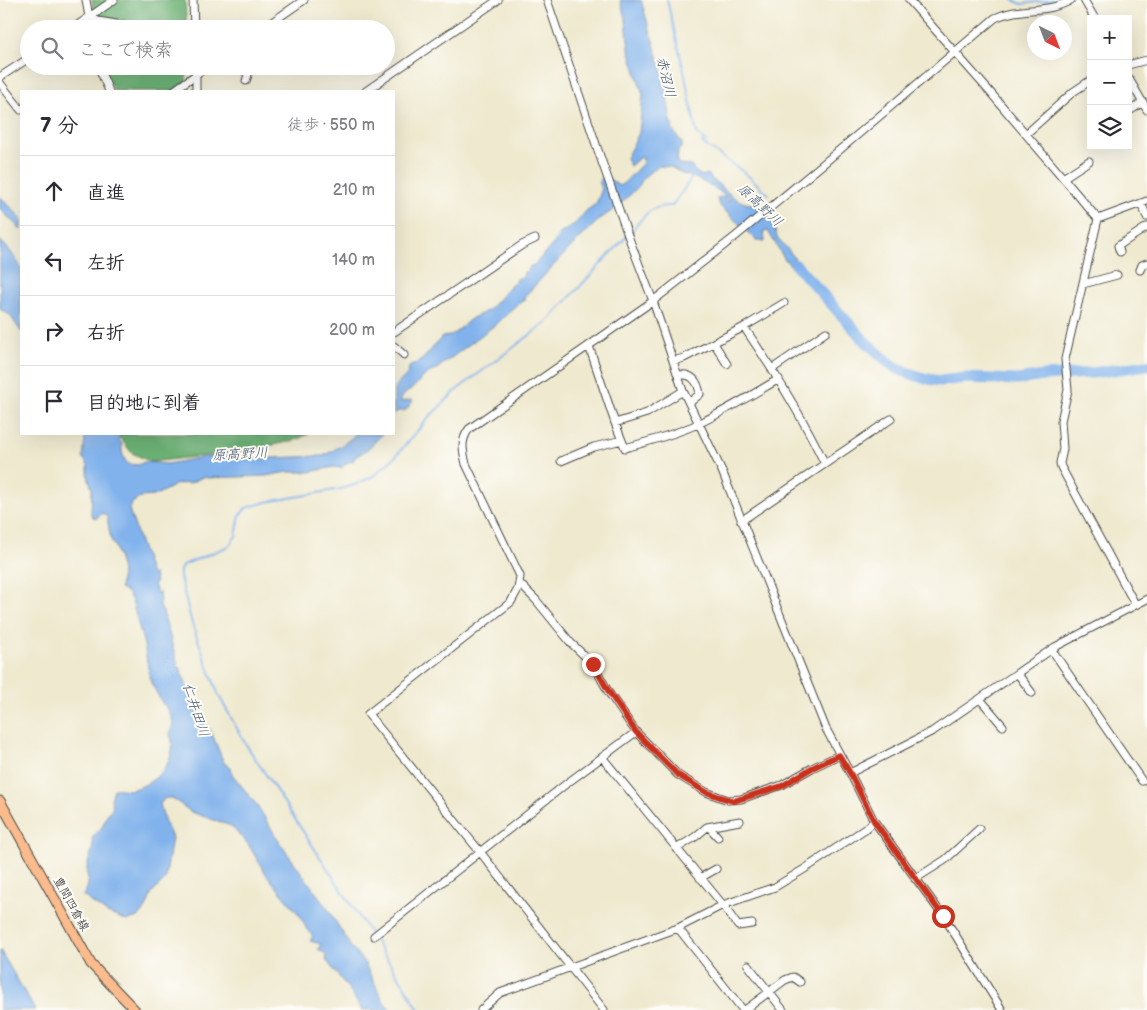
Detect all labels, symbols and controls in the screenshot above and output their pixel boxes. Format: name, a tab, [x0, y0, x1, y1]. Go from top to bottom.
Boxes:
north arrow	[1027, 15, 1072, 60]
map controls	[1087, 15, 1132, 150]
button: +	[1087, 15, 1132, 60]
search box	[20, 20, 395, 75]
icon: search	[38, 34, 66, 62]
text: ここで検索	[78, 39, 173, 62]
water label: 赤沼川	[653, 55, 679, 99]
button: −	[1087, 60, 1132, 105]
button: layers	[1087, 105, 1132, 150]
text: 7 分	[40, 113, 78, 138]
text: 徒歩 · 550 m	[287, 116, 375, 135]
icon: ahead	[40, 177, 68, 205]
water label: 原高野川	[734, 180, 786, 230]
text: 210 m	[333, 181, 375, 200]
text: 直進	[87, 182, 125, 205]
icon: left	[40, 247, 68, 275]
text: 140 m	[332, 251, 375, 270]
text: 左折	[87, 252, 125, 275]
icon: right	[40, 317, 68, 345]
text: 200 m	[329, 321, 375, 340]
text: 右折	[87, 322, 125, 345]
icon: arrive	[40, 387, 68, 415]
text: 目的地に到着	[87, 392, 201, 415]
water label: 原高野川	[212, 444, 268, 464]
route end	[582, 653, 605, 676]
water label: 仁井田川	[179, 681, 213, 739]
street label: 豊間四倉線	[50, 874, 92, 934]
route start	[932, 905, 955, 928]

